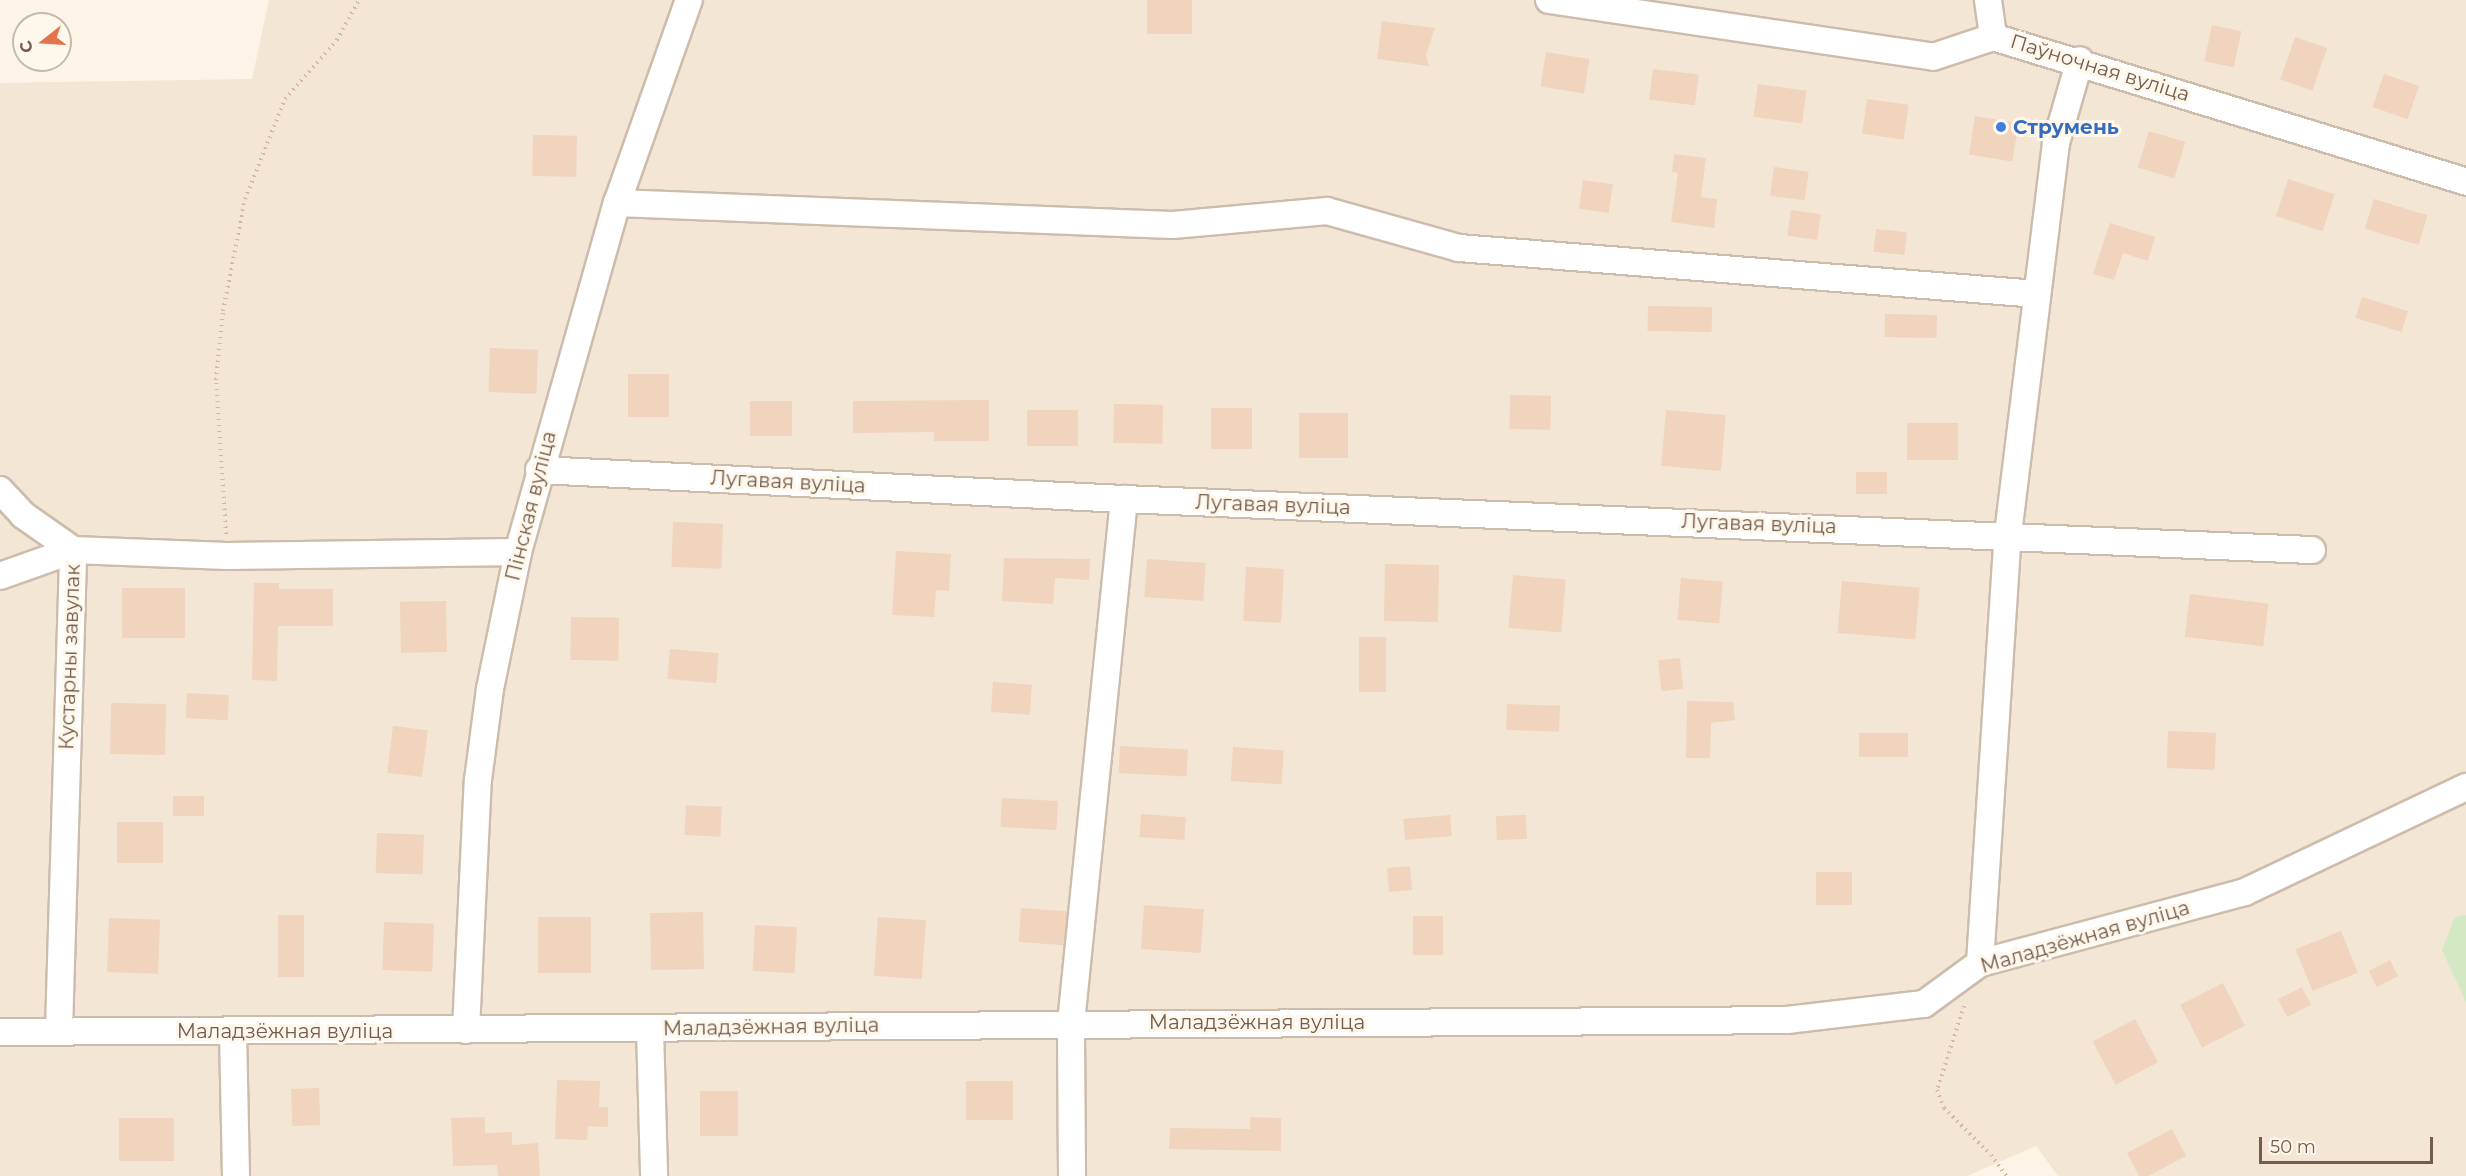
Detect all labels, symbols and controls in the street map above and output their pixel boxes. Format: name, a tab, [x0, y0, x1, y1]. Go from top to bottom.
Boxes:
north arrow	[12, 12, 72, 72]
street label: Паўночная вуліца	[2007, 29, 2193, 107]
text: С	[15, 38, 37, 55]
place label: Струмень	[2013, 115, 2119, 139]
marker: Струмень	[1994, 120, 2008, 134]
street label: Пінская вуліца	[501, 429, 561, 583]
street label: Лугавая вуліца	[710, 466, 866, 498]
street label: Лугавая вуліца	[1195, 490, 1351, 520]
street label: Лугавая вуліца	[1681, 509, 1837, 539]
street label: Кустарны завулак	[55, 564, 85, 750]
street label: Маладзёжная вуліца	[1978, 896, 2192, 978]
street label: Маладзёжная вуліца	[1149, 1010, 1365, 1034]
street label: Маладзёжная вуліца	[663, 1013, 879, 1041]
street label: Маладзёжная вуліца	[177, 1019, 393, 1043]
scale bar	[2262, 1125, 2436, 1163]
text: 50 m	[2270, 1136, 2316, 1158]

